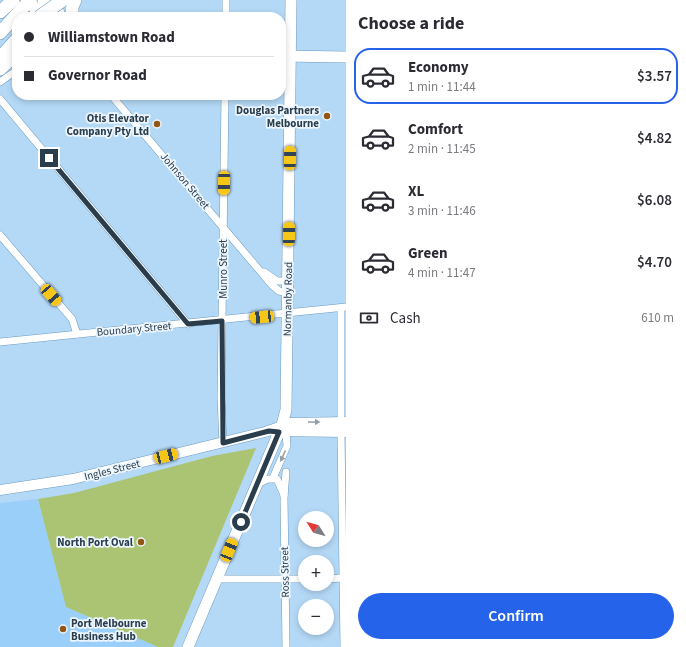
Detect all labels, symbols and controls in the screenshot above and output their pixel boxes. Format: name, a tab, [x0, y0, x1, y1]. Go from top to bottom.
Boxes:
text: Choose a ride	[358, 11, 464, 36]
text: Williamstown Road	[48, 27, 175, 48]
text: Economy	[408, 57, 469, 78]
icon: car	[360, 58, 396, 94]
text: Governor Road	[48, 65, 147, 86]
text: $3.57	[637, 66, 672, 87]
text: 1 min · 11:44	[408, 78, 476, 96]
place label: Douglas Partners Melbourne	[236, 103, 319, 131]
place label: Otis Elevator Company Pty Ltd	[66, 111, 150, 139]
marker: Douglas Partners Melbourne	[322, 111, 332, 121]
marker: Otis Elevator Company Pty Ltd	[152, 119, 162, 129]
text: Comfort	[408, 119, 463, 140]
icon: car	[360, 120, 396, 156]
text: $4.82	[637, 128, 672, 149]
text: 2 min · 11:45	[408, 140, 476, 158]
car	[284, 146, 296, 170]
route end	[40, 149, 58, 167]
street label: Johnson Street	[157, 150, 213, 213]
car	[218, 171, 230, 195]
text: XL	[408, 181, 424, 202]
icon: car	[360, 182, 396, 218]
text: $6.08	[637, 190, 672, 211]
text: 3 min · 11:46	[408, 202, 476, 220]
car	[283, 222, 295, 246]
street label: Munro Street	[216, 239, 231, 299]
text: Green	[408, 243, 448, 264]
icon: car	[360, 244, 396, 280]
text: $4.70	[637, 252, 672, 273]
street label: Normanby Road	[280, 262, 296, 336]
text: 4 min · 11:47	[408, 264, 476, 282]
car	[39, 282, 63, 308]
icon: cash	[358, 307, 380, 329]
text: Cash	[390, 308, 421, 329]
text: 610 m	[641, 309, 674, 327]
car	[249, 310, 275, 324]
street label: Boundary Street	[96, 318, 172, 340]
one-way arrow	[308, 419, 321, 425]
car	[153, 447, 179, 465]
one-way arrow	[280, 450, 286, 461]
street label: Ingles Street	[82, 456, 142, 484]
north arrow	[298, 511, 334, 547]
map controls	[298, 511, 334, 635]
route start	[232, 513, 250, 531]
place label: North Port Oval	[57, 535, 134, 550]
marker: North Port Oval	[136, 537, 146, 547]
car	[219, 537, 239, 563]
street label: Ross Street	[277, 546, 293, 598]
button: +	[298, 555, 334, 591]
button: Confirm	[358, 593, 674, 639]
button: −	[298, 599, 334, 635]
place label: Port Melbourne Business Hub	[71, 616, 147, 644]
marker: Port Melbourne Business Hub	[58, 624, 68, 634]

